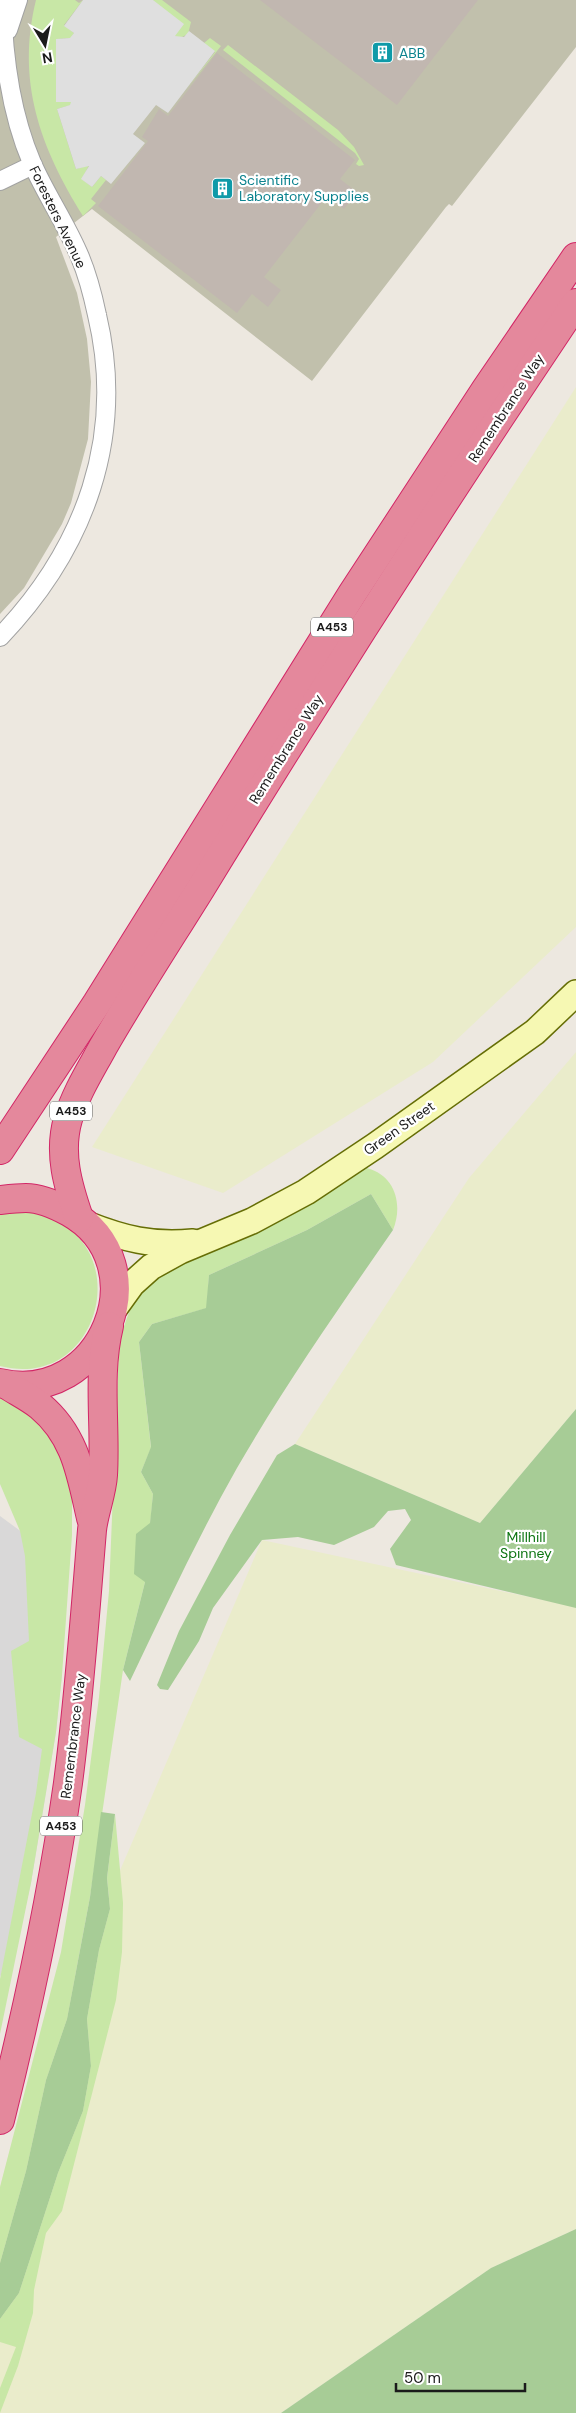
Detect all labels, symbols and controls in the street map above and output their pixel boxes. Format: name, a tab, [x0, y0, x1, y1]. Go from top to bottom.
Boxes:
north arrow	[20, 20, 70, 70]
building icon: ABB	[371, 41, 395, 65]
place label: ABB	[399, 44, 425, 62]
text: N	[41, 48, 54, 68]
street label: Foresters Avenue	[25, 163, 91, 271]
place label: Scientific Laboratory Supplies	[239, 171, 369, 205]
building icon: Scientific Laboratory Supplies	[211, 176, 235, 200]
street label: Remembrance Way	[464, 350, 548, 466]
road number: A453	[311, 618, 353, 636]
street label: Remembrance Way	[245, 691, 327, 807]
street label: Green Street	[360, 1097, 438, 1159]
road number: A453	[50, 1102, 92, 1120]
park label: Millhill Spinney	[500, 1528, 552, 1562]
street label: Remembrance Way	[56, 1672, 90, 1800]
road number: A453	[40, 1816, 82, 1835]
scale bar	[396, 2360, 525, 2392]
text: 50 m	[404, 2368, 441, 2388]

